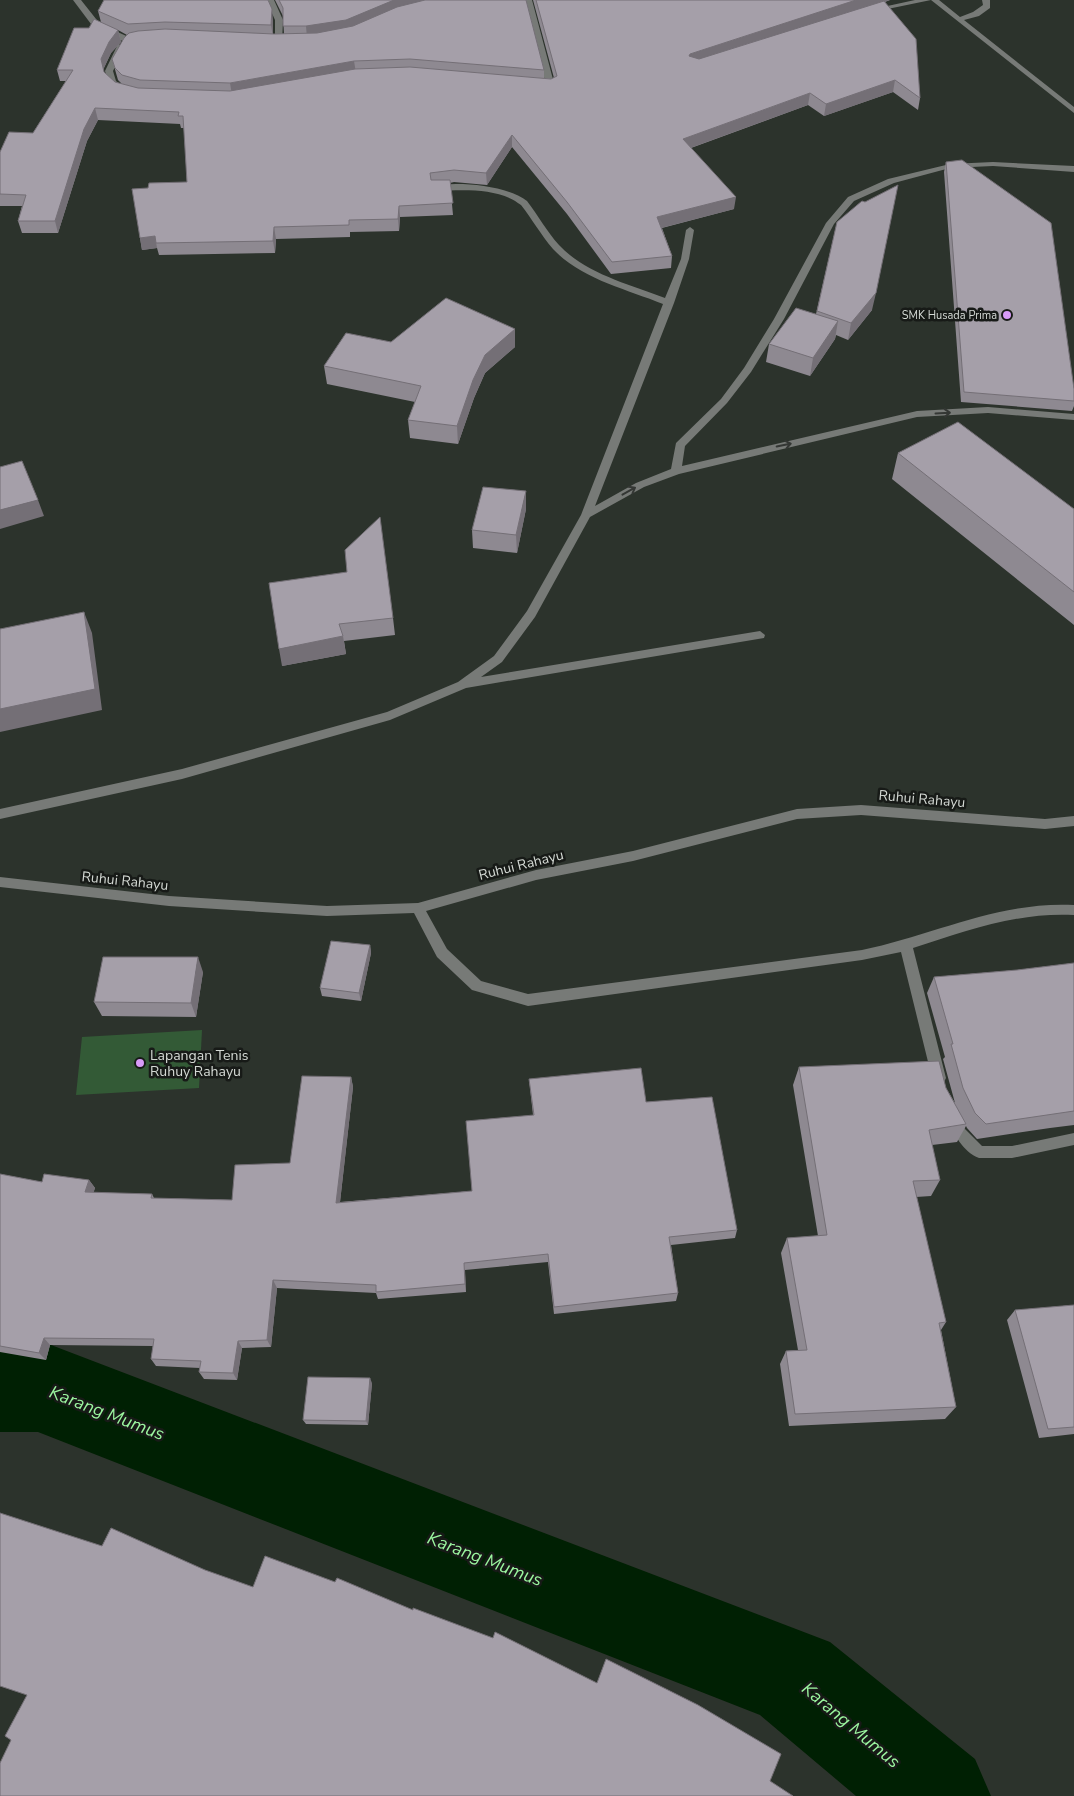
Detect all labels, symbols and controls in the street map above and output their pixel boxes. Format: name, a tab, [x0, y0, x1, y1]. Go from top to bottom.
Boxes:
place label: SMK Husada Prima	[902, 308, 997, 323]
marker: SMK Husada Prima	[1001, 309, 1013, 321]
one-way arrow	[935, 408, 951, 417]
one-way arrow	[776, 440, 792, 449]
one-way arrow	[621, 486, 636, 495]
street label: Ruhui Rahayu	[878, 786, 966, 812]
street label: Ruhui Rahayu	[477, 845, 565, 885]
street label: Ruhui Rahayu	[81, 867, 169, 895]
place label: Lapangan Tenis Ruhuy Rahayu	[150, 1046, 249, 1081]
marker: Lapangan Tenis Ruhuy Rahayu	[134, 1057, 146, 1069]
water label: Karang Mumus	[46, 1380, 168, 1446]
water label: Karang Mumus	[424, 1526, 546, 1592]
water label: Karang Mumus	[797, 1677, 905, 1773]

